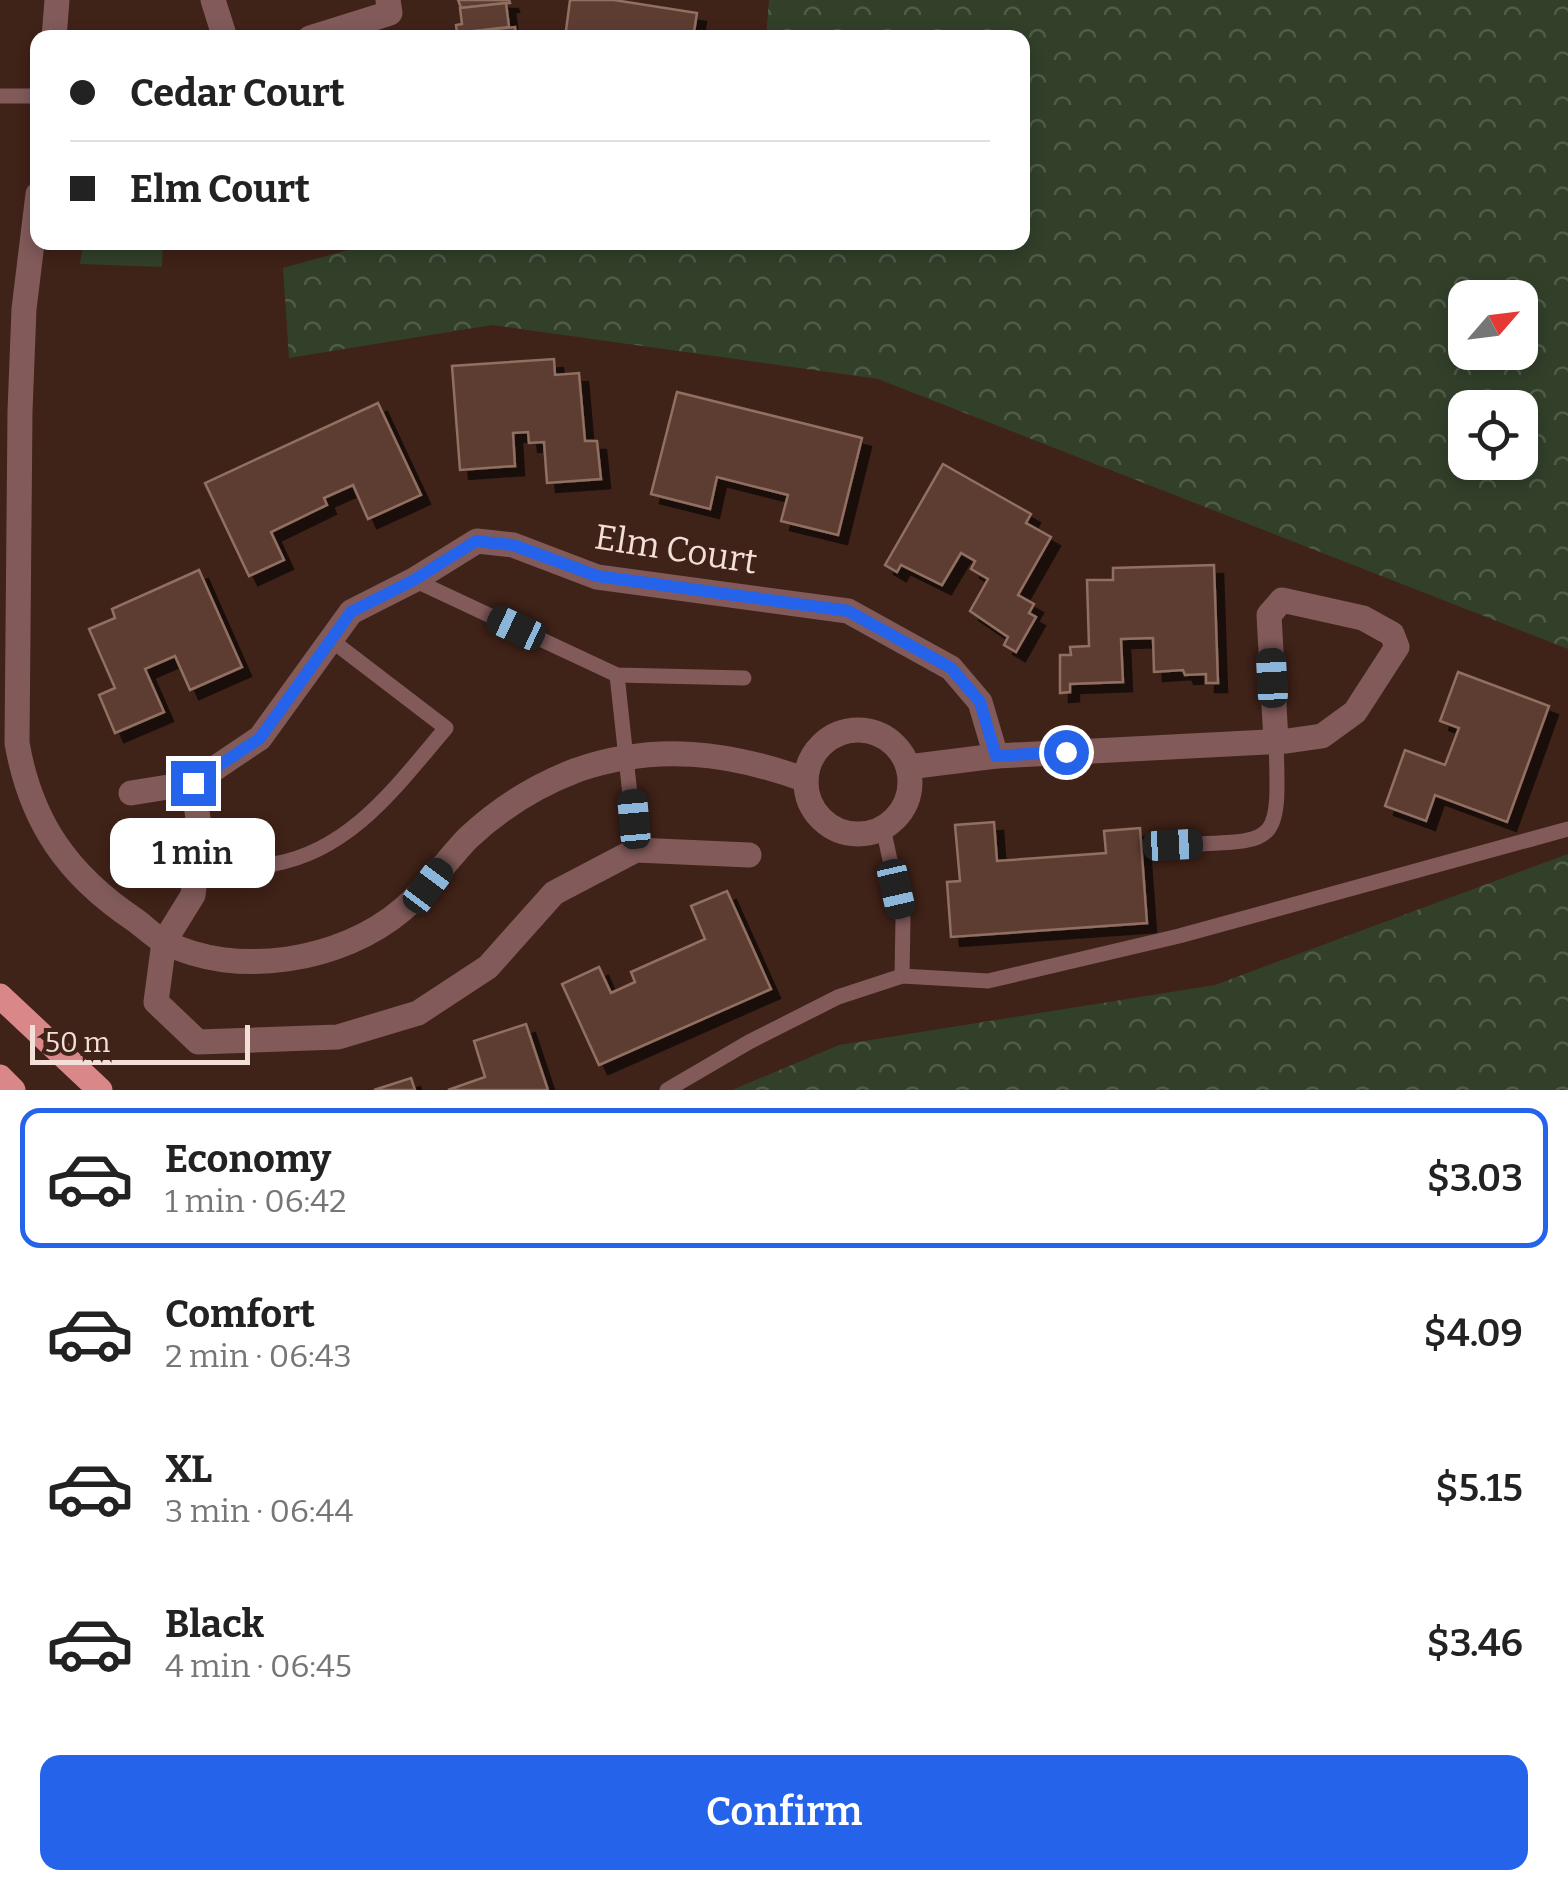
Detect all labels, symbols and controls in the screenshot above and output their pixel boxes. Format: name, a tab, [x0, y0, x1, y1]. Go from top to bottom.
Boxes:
text: Cedar Court	[130, 70, 345, 116]
text: Elm Court	[130, 166, 310, 212]
north arrow	[1448, 280, 1538, 370]
map controls	[1448, 280, 1538, 480]
button: locate	[1448, 390, 1538, 480]
street label: Elm Court	[592, 515, 760, 583]
car	[482, 602, 550, 654]
car	[1255, 647, 1289, 709]
route start	[1044, 730, 1089, 775]
route end	[171, 761, 216, 806]
car	[616, 788, 652, 850]
callout: 1 min	[110, 818, 276, 888]
car	[1142, 828, 1204, 862]
text: 1 min	[152, 834, 233, 872]
car	[398, 853, 458, 919]
car	[875, 856, 917, 922]
scale bar	[30, 1020, 250, 1064]
text: 50 m	[45, 1026, 110, 1059]
icon: car	[45, 1133, 135, 1223]
text: Economy	[165, 1136, 331, 1182]
text: $3.03	[1427, 1155, 1523, 1201]
text: 1 min · 06:42	[165, 1182, 346, 1220]
icon: car	[45, 1288, 135, 1378]
text: Comfort	[165, 1291, 315, 1337]
text: $4.09	[1424, 1310, 1523, 1356]
text: 2 min · 06:43	[165, 1337, 352, 1375]
icon: car	[45, 1443, 135, 1533]
text: XL	[165, 1446, 212, 1492]
text: $5.15	[1435, 1465, 1523, 1511]
text: 3 min · 06:44	[165, 1492, 353, 1530]
icon: car	[45, 1598, 135, 1688]
text: Black	[165, 1601, 264, 1647]
text: $3.46	[1427, 1620, 1523, 1666]
text: 4 min · 06:45	[165, 1647, 352, 1685]
button: Confirm	[40, 1755, 1528, 1870]

